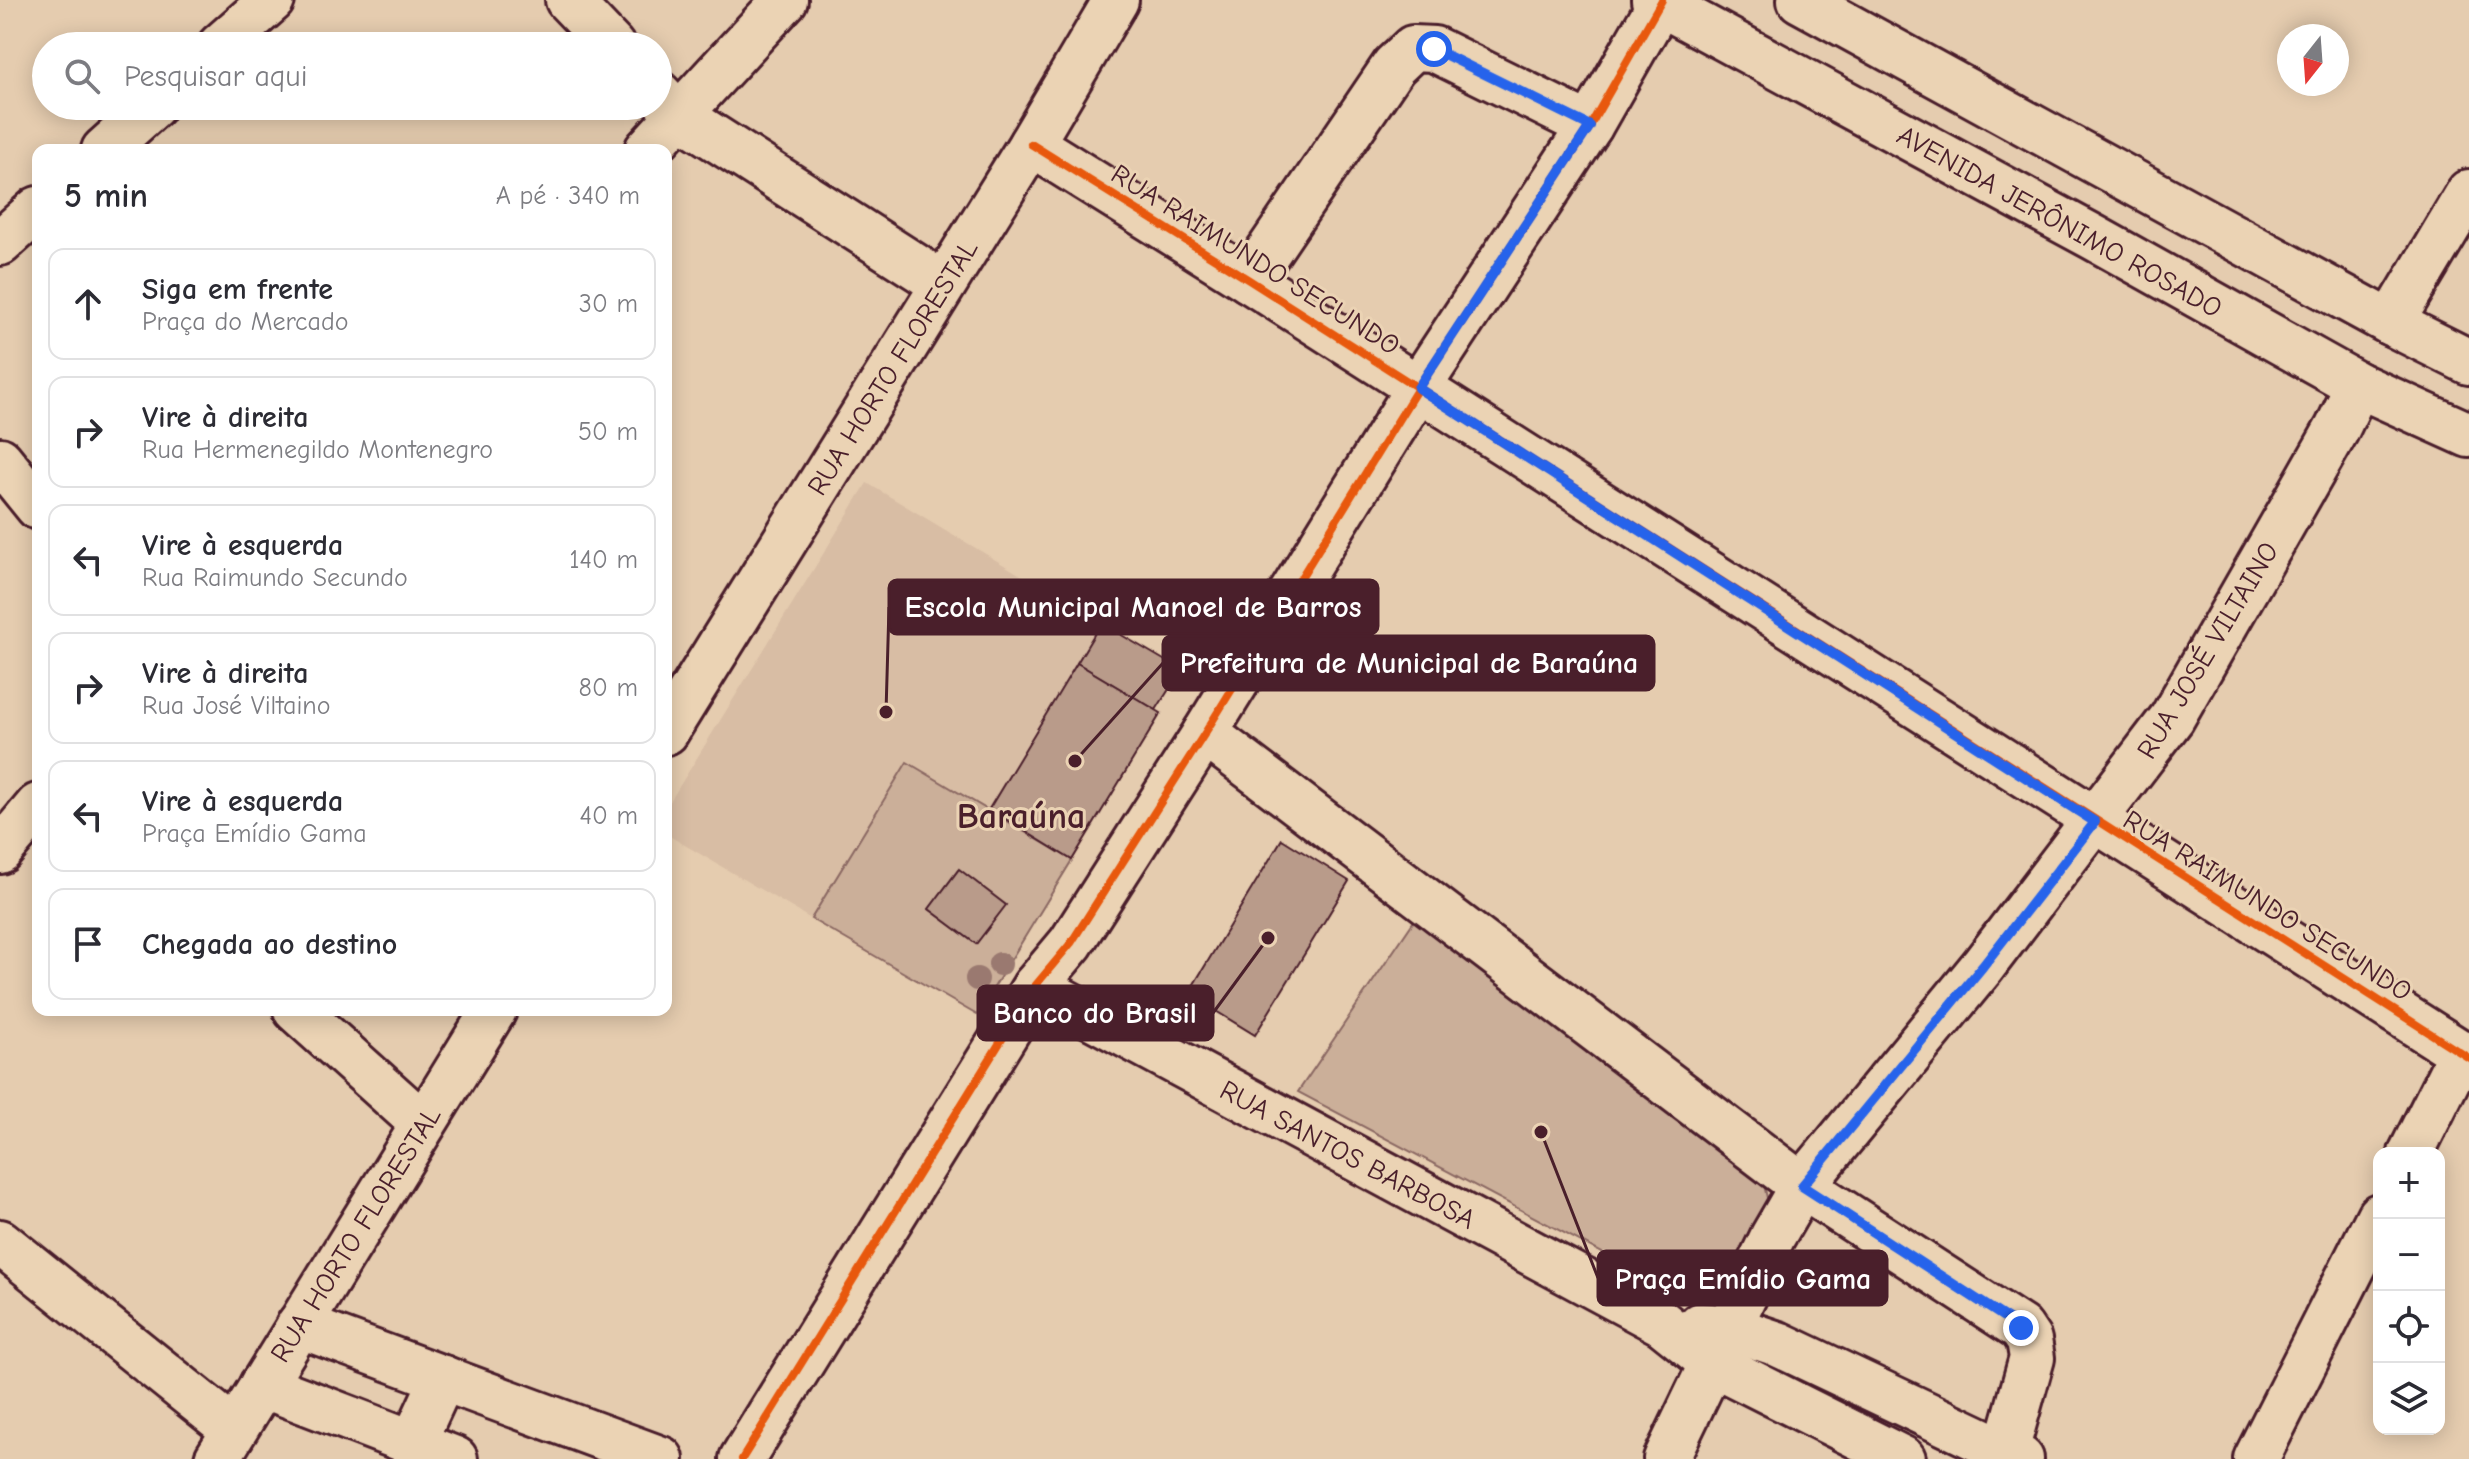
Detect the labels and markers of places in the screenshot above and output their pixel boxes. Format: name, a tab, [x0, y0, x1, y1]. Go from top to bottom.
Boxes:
callout: Escola Municipal Manoel de Barros	[889, 580, 1378, 634]
callout: Prefeitura de Municipal de Baraúna	[1163, 636, 1654, 690]
callout: Banco do Brasil	[978, 986, 1213, 1040]
callout: Praça Emídio Gama	[1598, 1251, 1887, 1305]

